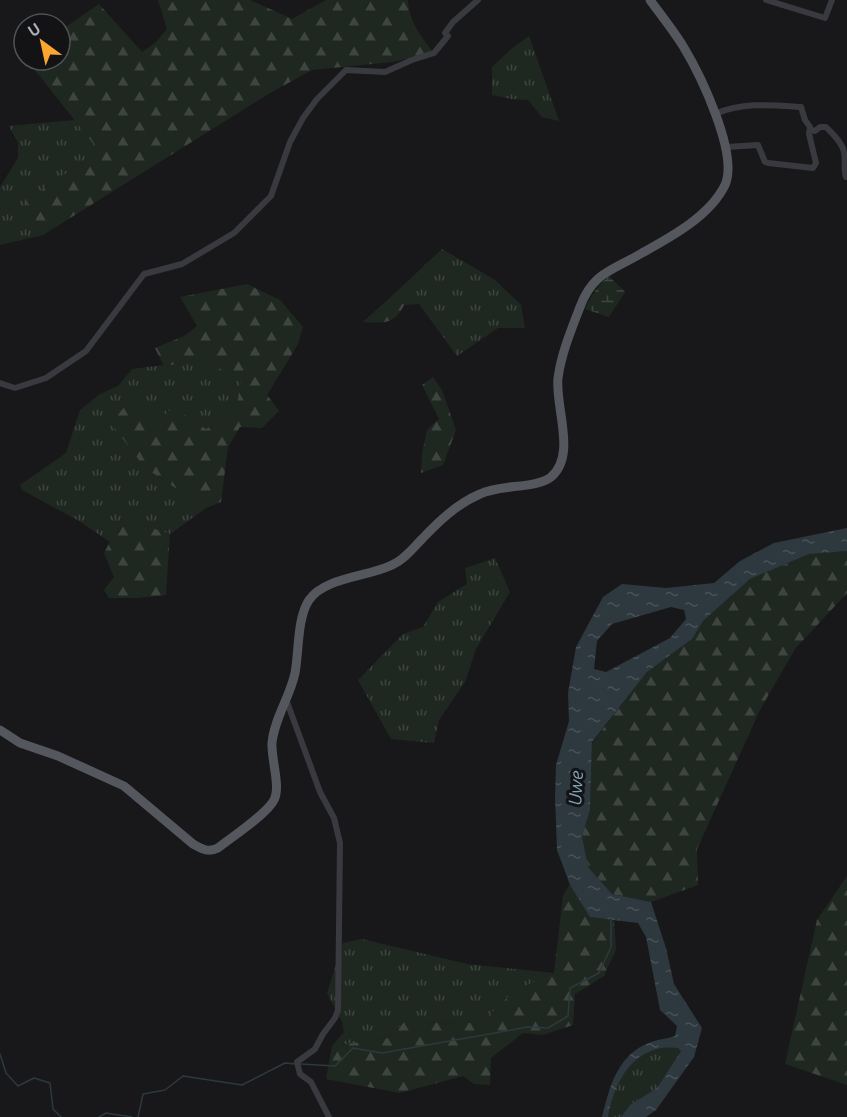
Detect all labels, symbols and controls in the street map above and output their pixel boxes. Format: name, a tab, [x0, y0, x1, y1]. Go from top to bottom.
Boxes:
north arrow	[12, 12, 72, 72]
text: U	[24, 19, 43, 40]
water label: Uwe	[564, 770, 586, 806]

